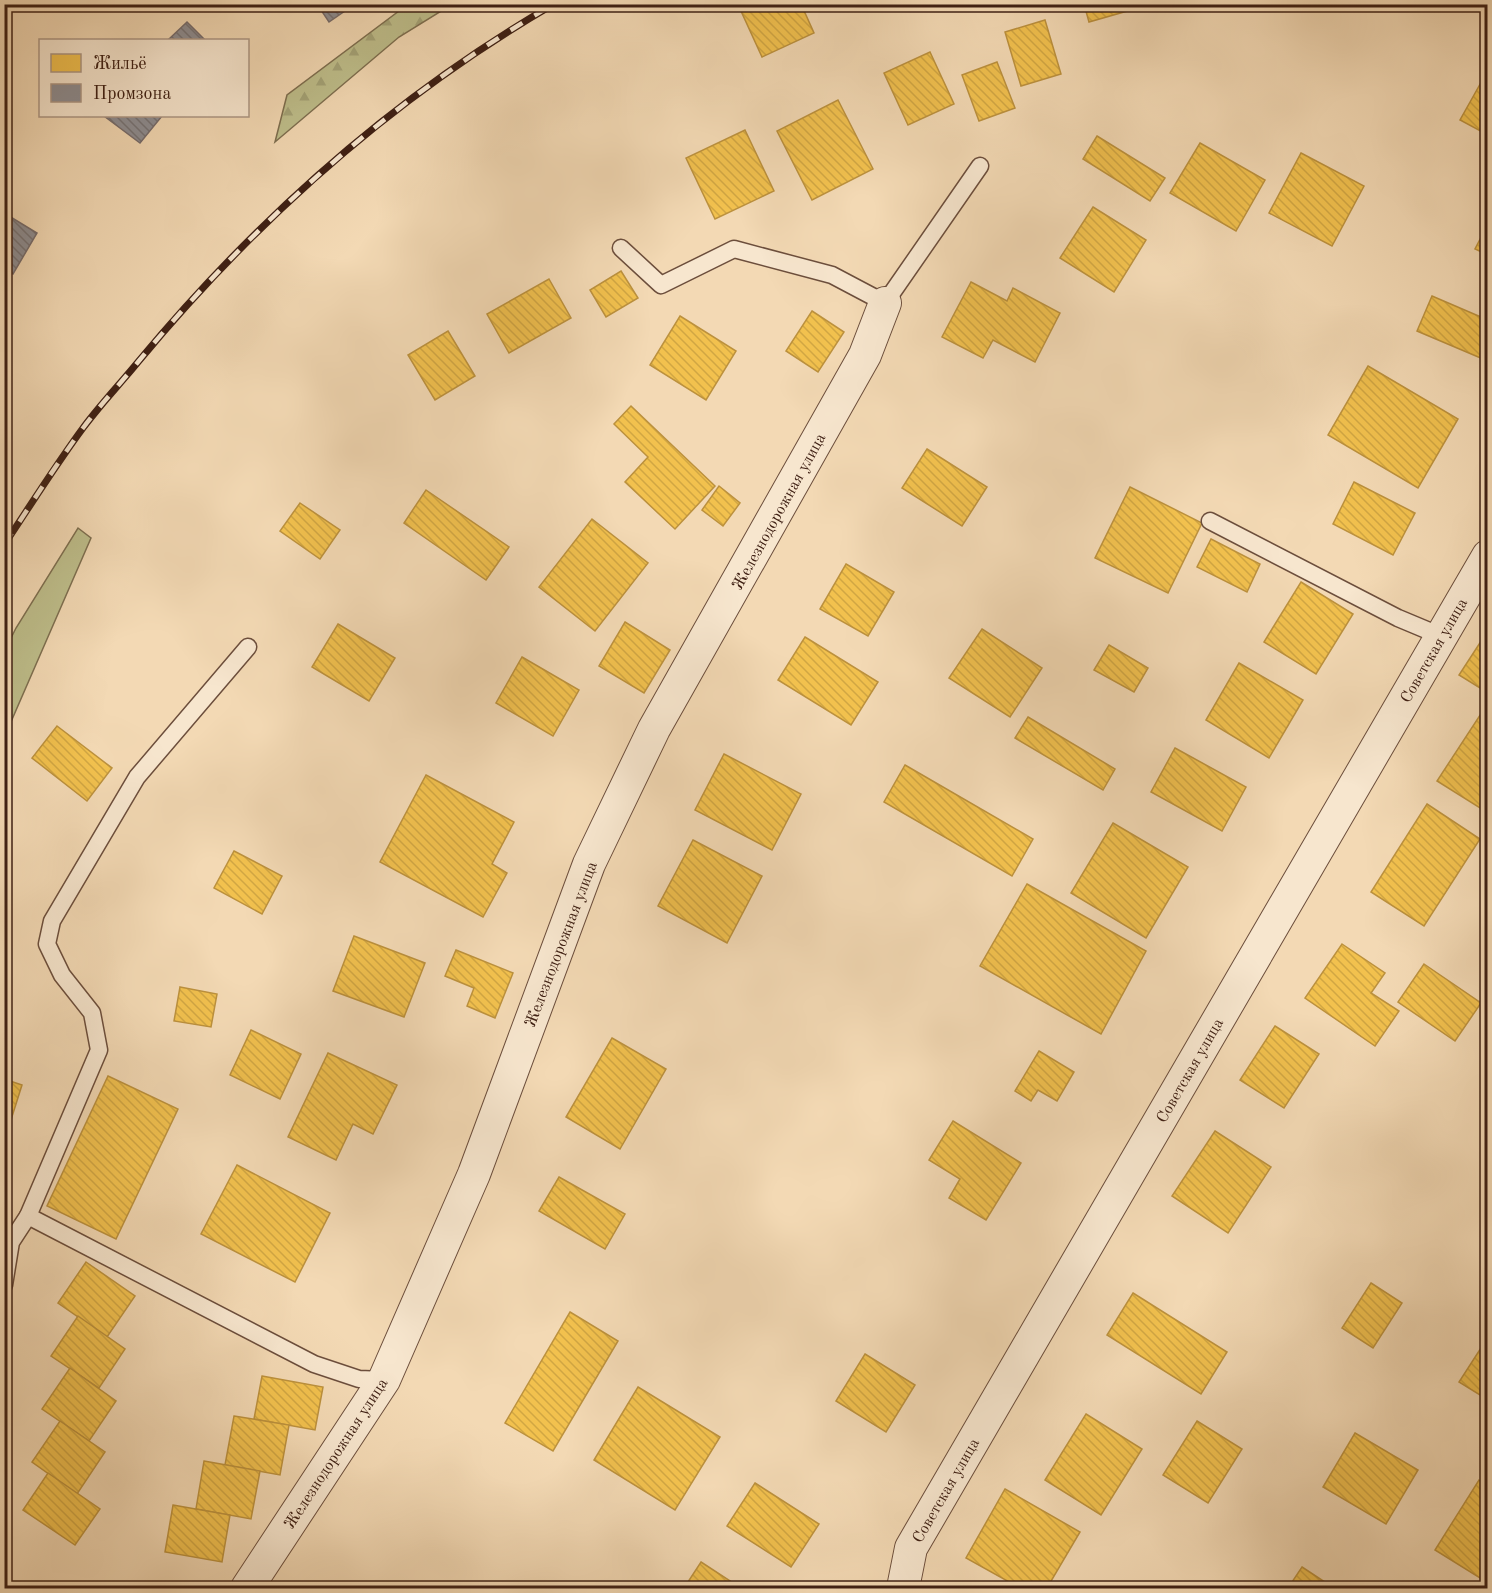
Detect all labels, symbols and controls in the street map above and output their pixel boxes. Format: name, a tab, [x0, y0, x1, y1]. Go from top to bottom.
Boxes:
legend	[39, 39, 249, 117]
text: Жильё	[93, 55, 147, 73]
text: Промзона	[93, 85, 171, 103]
street label: Железнодорожная улица	[730, 431, 829, 593]
street label: Советская улица	[1398, 596, 1471, 706]
street label: Железнодорожная улица	[523, 860, 601, 1030]
street label: Советская улица	[1154, 1016, 1227, 1126]
street label: Железнодорожная улица	[282, 1376, 391, 1532]
street label: Советская улица	[910, 1436, 983, 1546]

